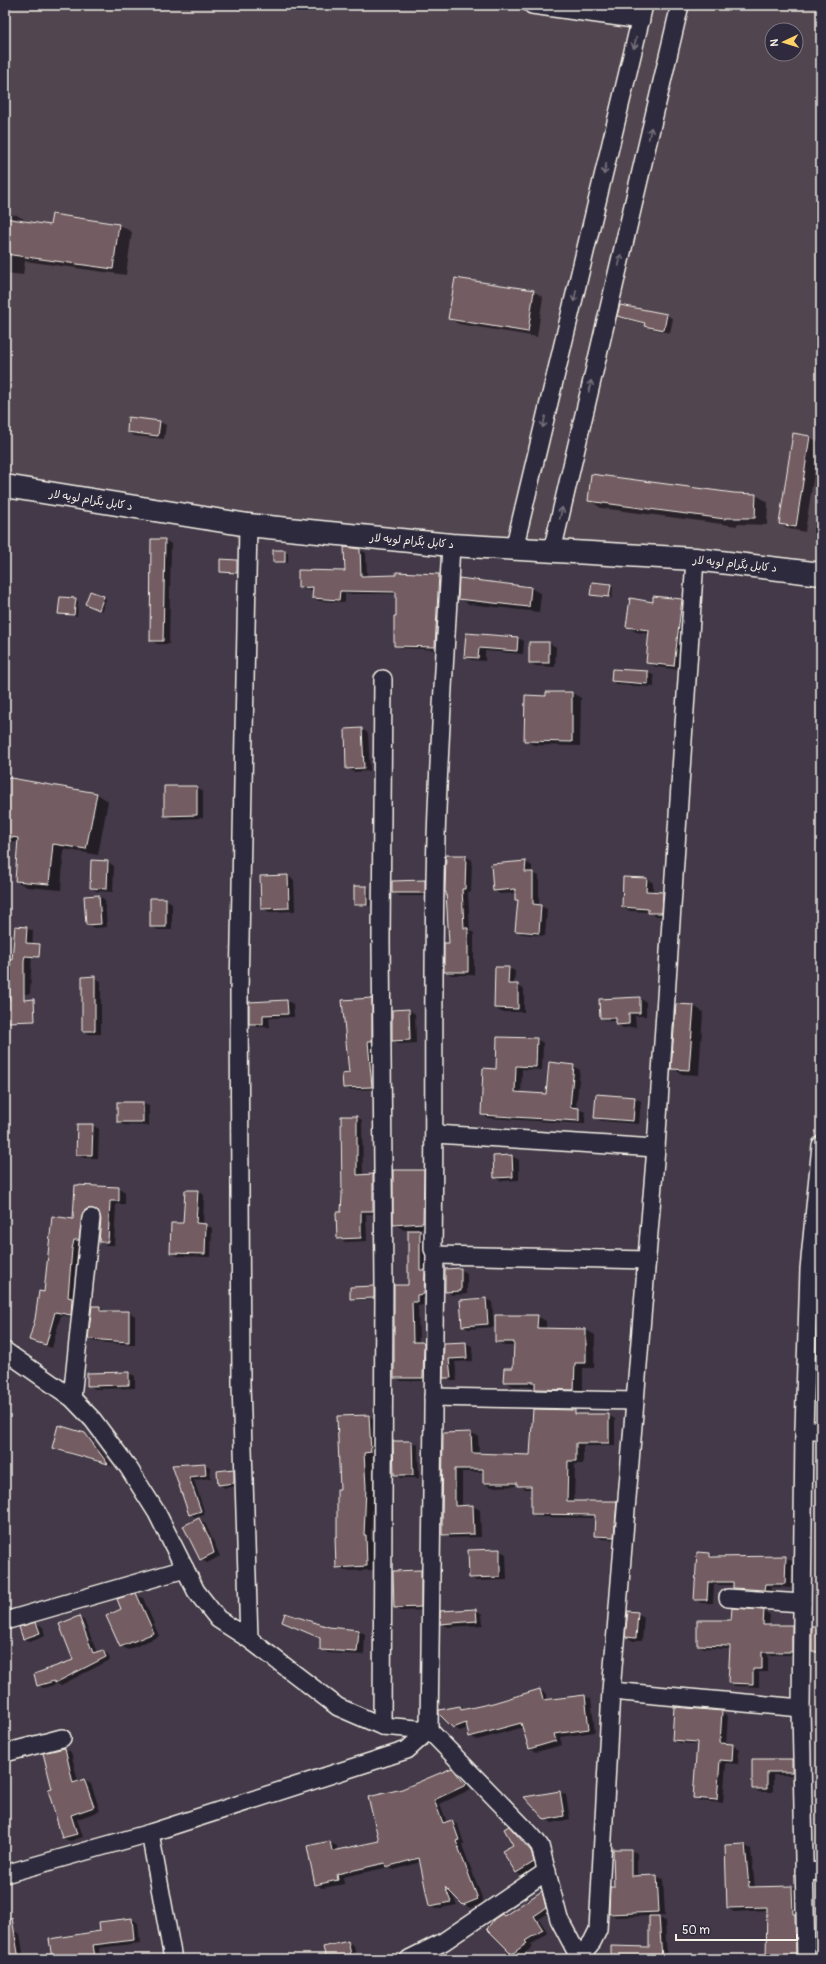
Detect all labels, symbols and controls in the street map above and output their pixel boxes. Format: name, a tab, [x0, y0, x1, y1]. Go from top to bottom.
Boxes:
north arrow	[764, 22, 804, 62]
one-way arrow	[631, 36, 639, 49]
text: N	[768, 38, 781, 47]
one-way arrow	[646, 127, 654, 140]
one-way arrow	[600, 163, 608, 176]
one-way arrow	[617, 254, 625, 267]
one-way arrow	[570, 289, 578, 302]
one-way arrow	[587, 380, 595, 393]
one-way arrow	[540, 415, 548, 428]
street label: د کابل بگرام لویه لار	[47, 487, 134, 515]
one-way arrow	[557, 507, 565, 520]
street label: د کابل بگرام لویه لار	[368, 531, 455, 553]
street label: د کابل بگرام لویه لار	[691, 553, 778, 577]
scale bar	[676, 1916, 797, 1942]
text: 50 m	[682, 1923, 710, 1938]

